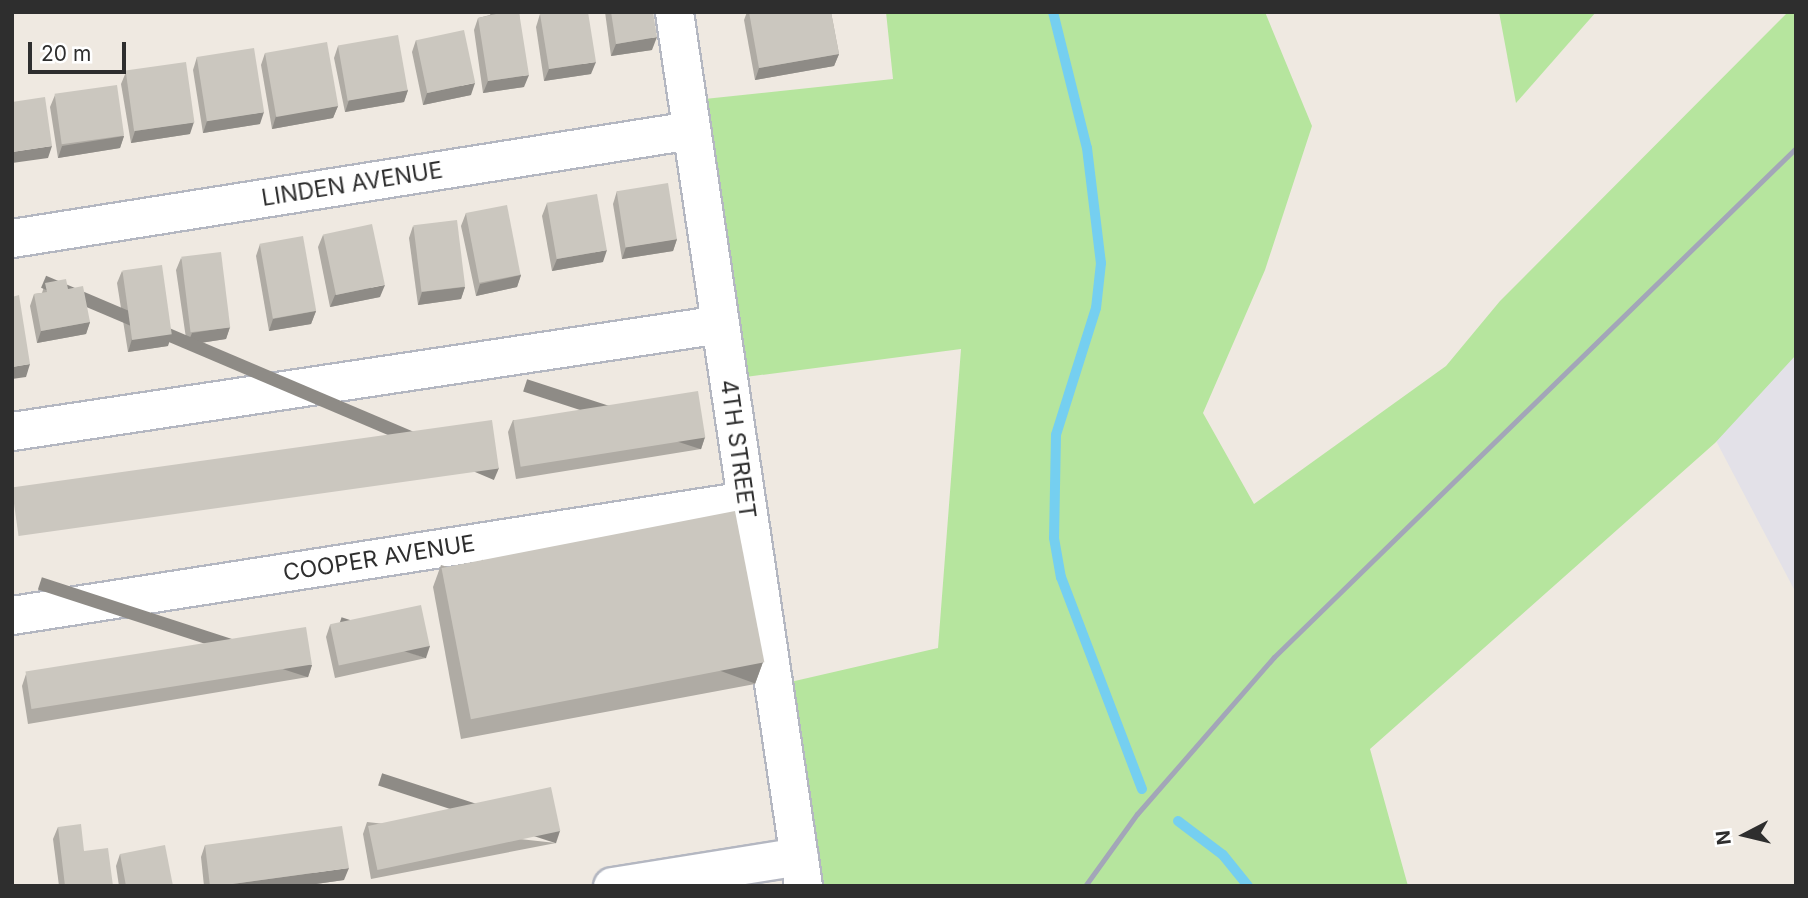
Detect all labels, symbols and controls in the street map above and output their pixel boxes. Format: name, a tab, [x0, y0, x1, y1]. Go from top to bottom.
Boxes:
scale bar	[32, 28, 130, 72]
text: 20 m	[41, 41, 91, 66]
street label: LINDEN AVENUE	[259, 156, 445, 212]
street label: 4TH STREET	[715, 378, 761, 520]
street label: COOPER AVENUE	[281, 529, 477, 587]
north arrow	[1710, 800, 1780, 870]
text: N	[1711, 829, 1736, 846]

